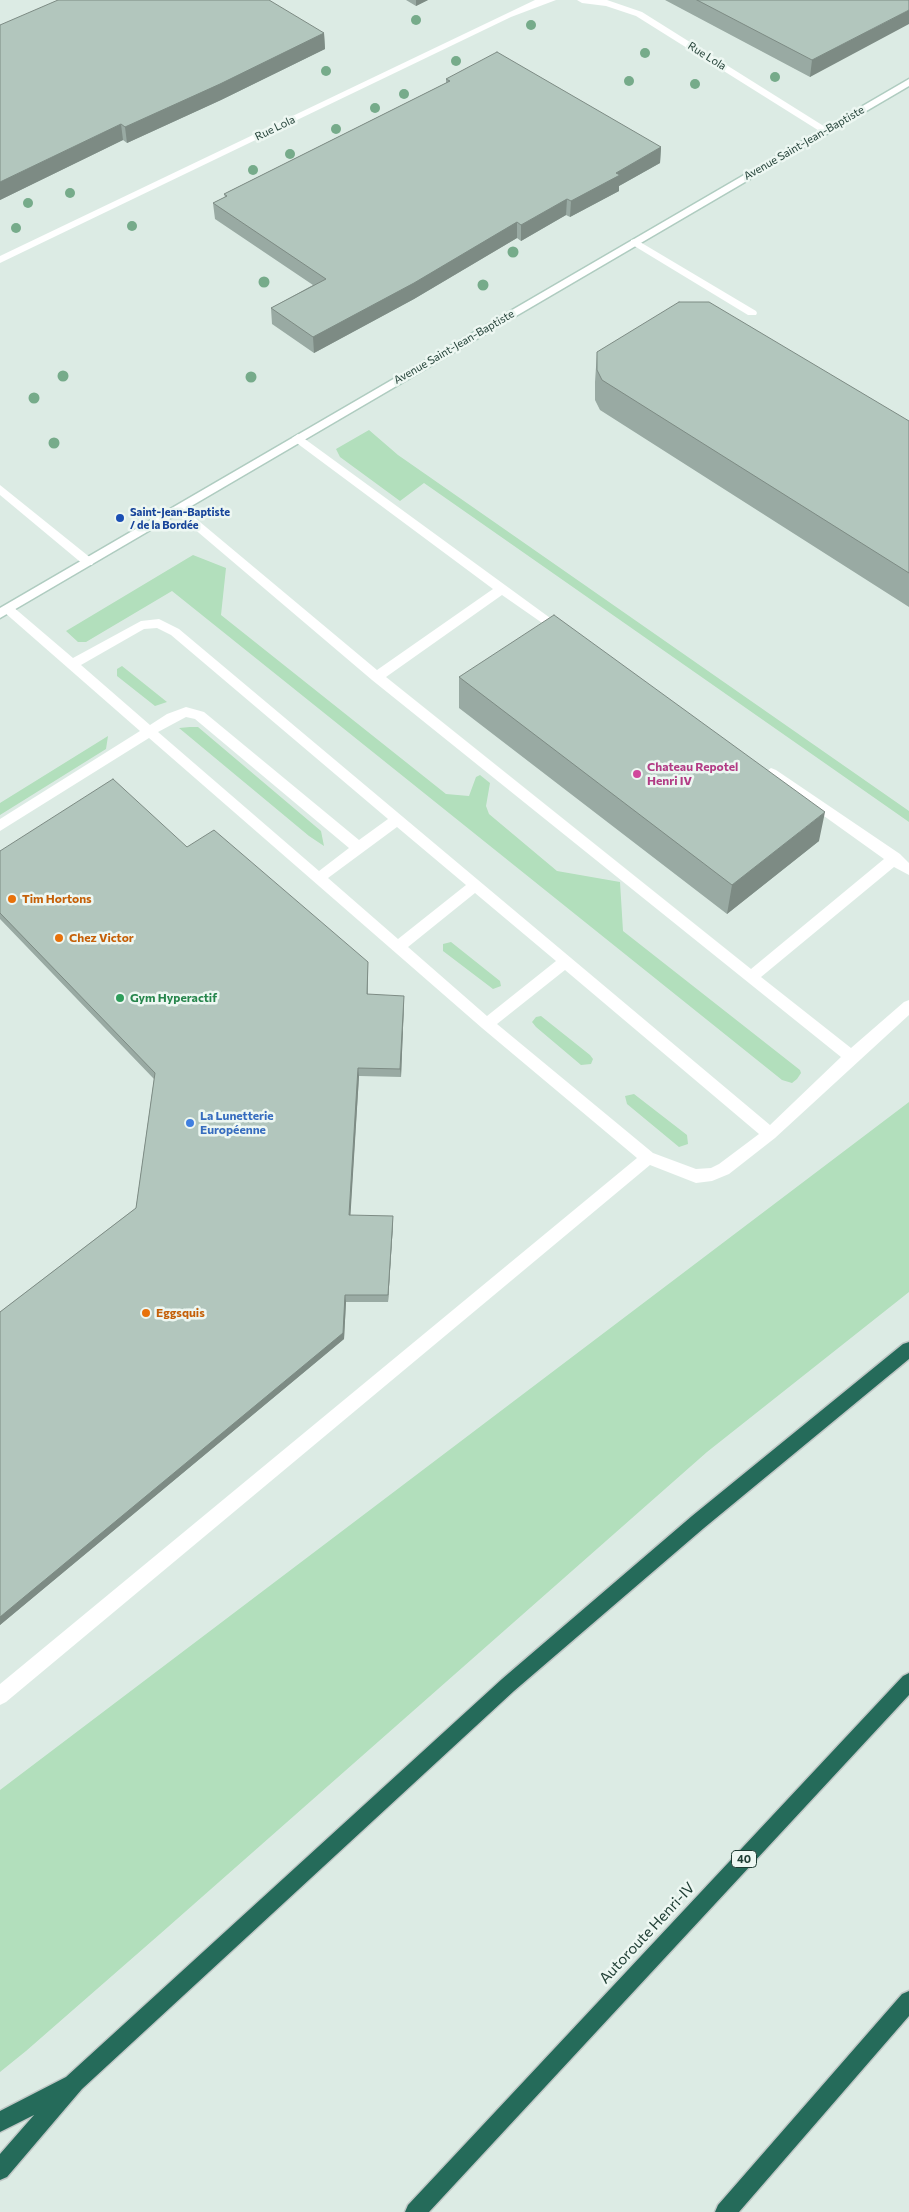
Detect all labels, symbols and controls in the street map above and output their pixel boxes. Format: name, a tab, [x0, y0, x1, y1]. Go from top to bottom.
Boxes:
street label: Rue Lola	[685, 39, 729, 73]
street label: Avenue Saint-Jean-Baptiste	[741, 103, 867, 183]
street label: Rue Lola	[253, 113, 297, 143]
street label: Avenue Saint-Jean-Baptiste	[391, 307, 517, 387]
place label: Saint-Jean-Baptiste / de la Bordée	[130, 505, 230, 531]
marker: Saint-Jean-Baptiste / de la Bordée	[114, 512, 126, 524]
place label: Chateau Repotel Henri IV	[647, 760, 738, 788]
marker: Chateau Repotel Henri IV	[631, 768, 643, 780]
place label: Tim Hortons	[22, 892, 92, 906]
marker: Tim Hortons	[6, 893, 18, 905]
place label: Chez Victor	[69, 931, 134, 945]
marker: Chez Victor	[53, 932, 65, 944]
place label: Gym Hyperactif	[130, 991, 217, 1005]
marker: Gym Hyperactif	[114, 992, 126, 1004]
place label: La Lunetterie Européenne	[200, 1109, 274, 1137]
marker: La Lunetterie Européenne	[184, 1117, 196, 1129]
place label: Eggsquis	[156, 1306, 205, 1320]
marker: Eggsquis	[140, 1307, 152, 1319]
road number: 40	[732, 1850, 756, 1868]
street label: Autoroute Henri-IV	[595, 1879, 699, 1987]

